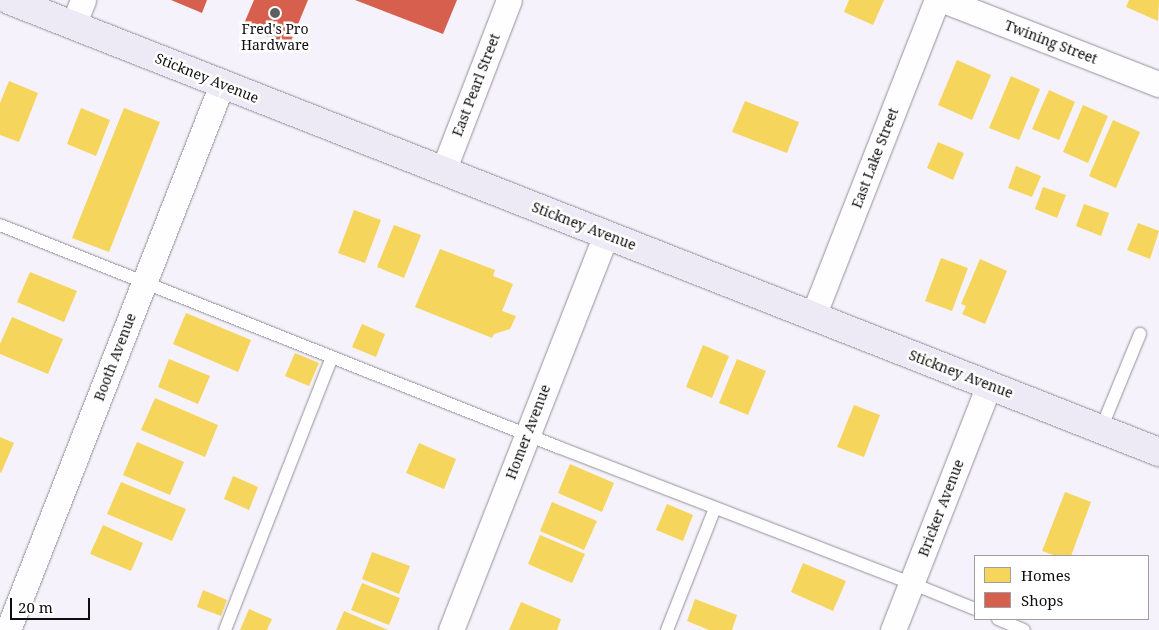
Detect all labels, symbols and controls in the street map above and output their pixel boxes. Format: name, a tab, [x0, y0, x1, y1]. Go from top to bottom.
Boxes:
marker: Fred's Pro Hardware	[269, 7, 281, 19]
street label: Twining Street	[1002, 17, 1100, 67]
place label: Fred's Pro Hardware	[241, 21, 309, 54]
street label: East Pearl Street	[449, 31, 503, 139]
street label: Stickney Avenue	[153, 50, 261, 106]
street label: East Lake Street	[848, 105, 902, 211]
street label: Stickney Avenue	[530, 198, 638, 254]
street label: Booth Avenue	[91, 311, 139, 403]
street label: Stickney Avenue	[907, 346, 1015, 402]
street label: Homer Avenue	[502, 382, 554, 482]
street label: Bricker Avenue	[915, 457, 967, 559]
legend	[974, 555, 1149, 620]
text: Homes	[1021, 565, 1071, 585]
scale bar	[12, 588, 92, 620]
text: Shops	[1021, 590, 1063, 610]
text: 20 m	[18, 597, 53, 617]

